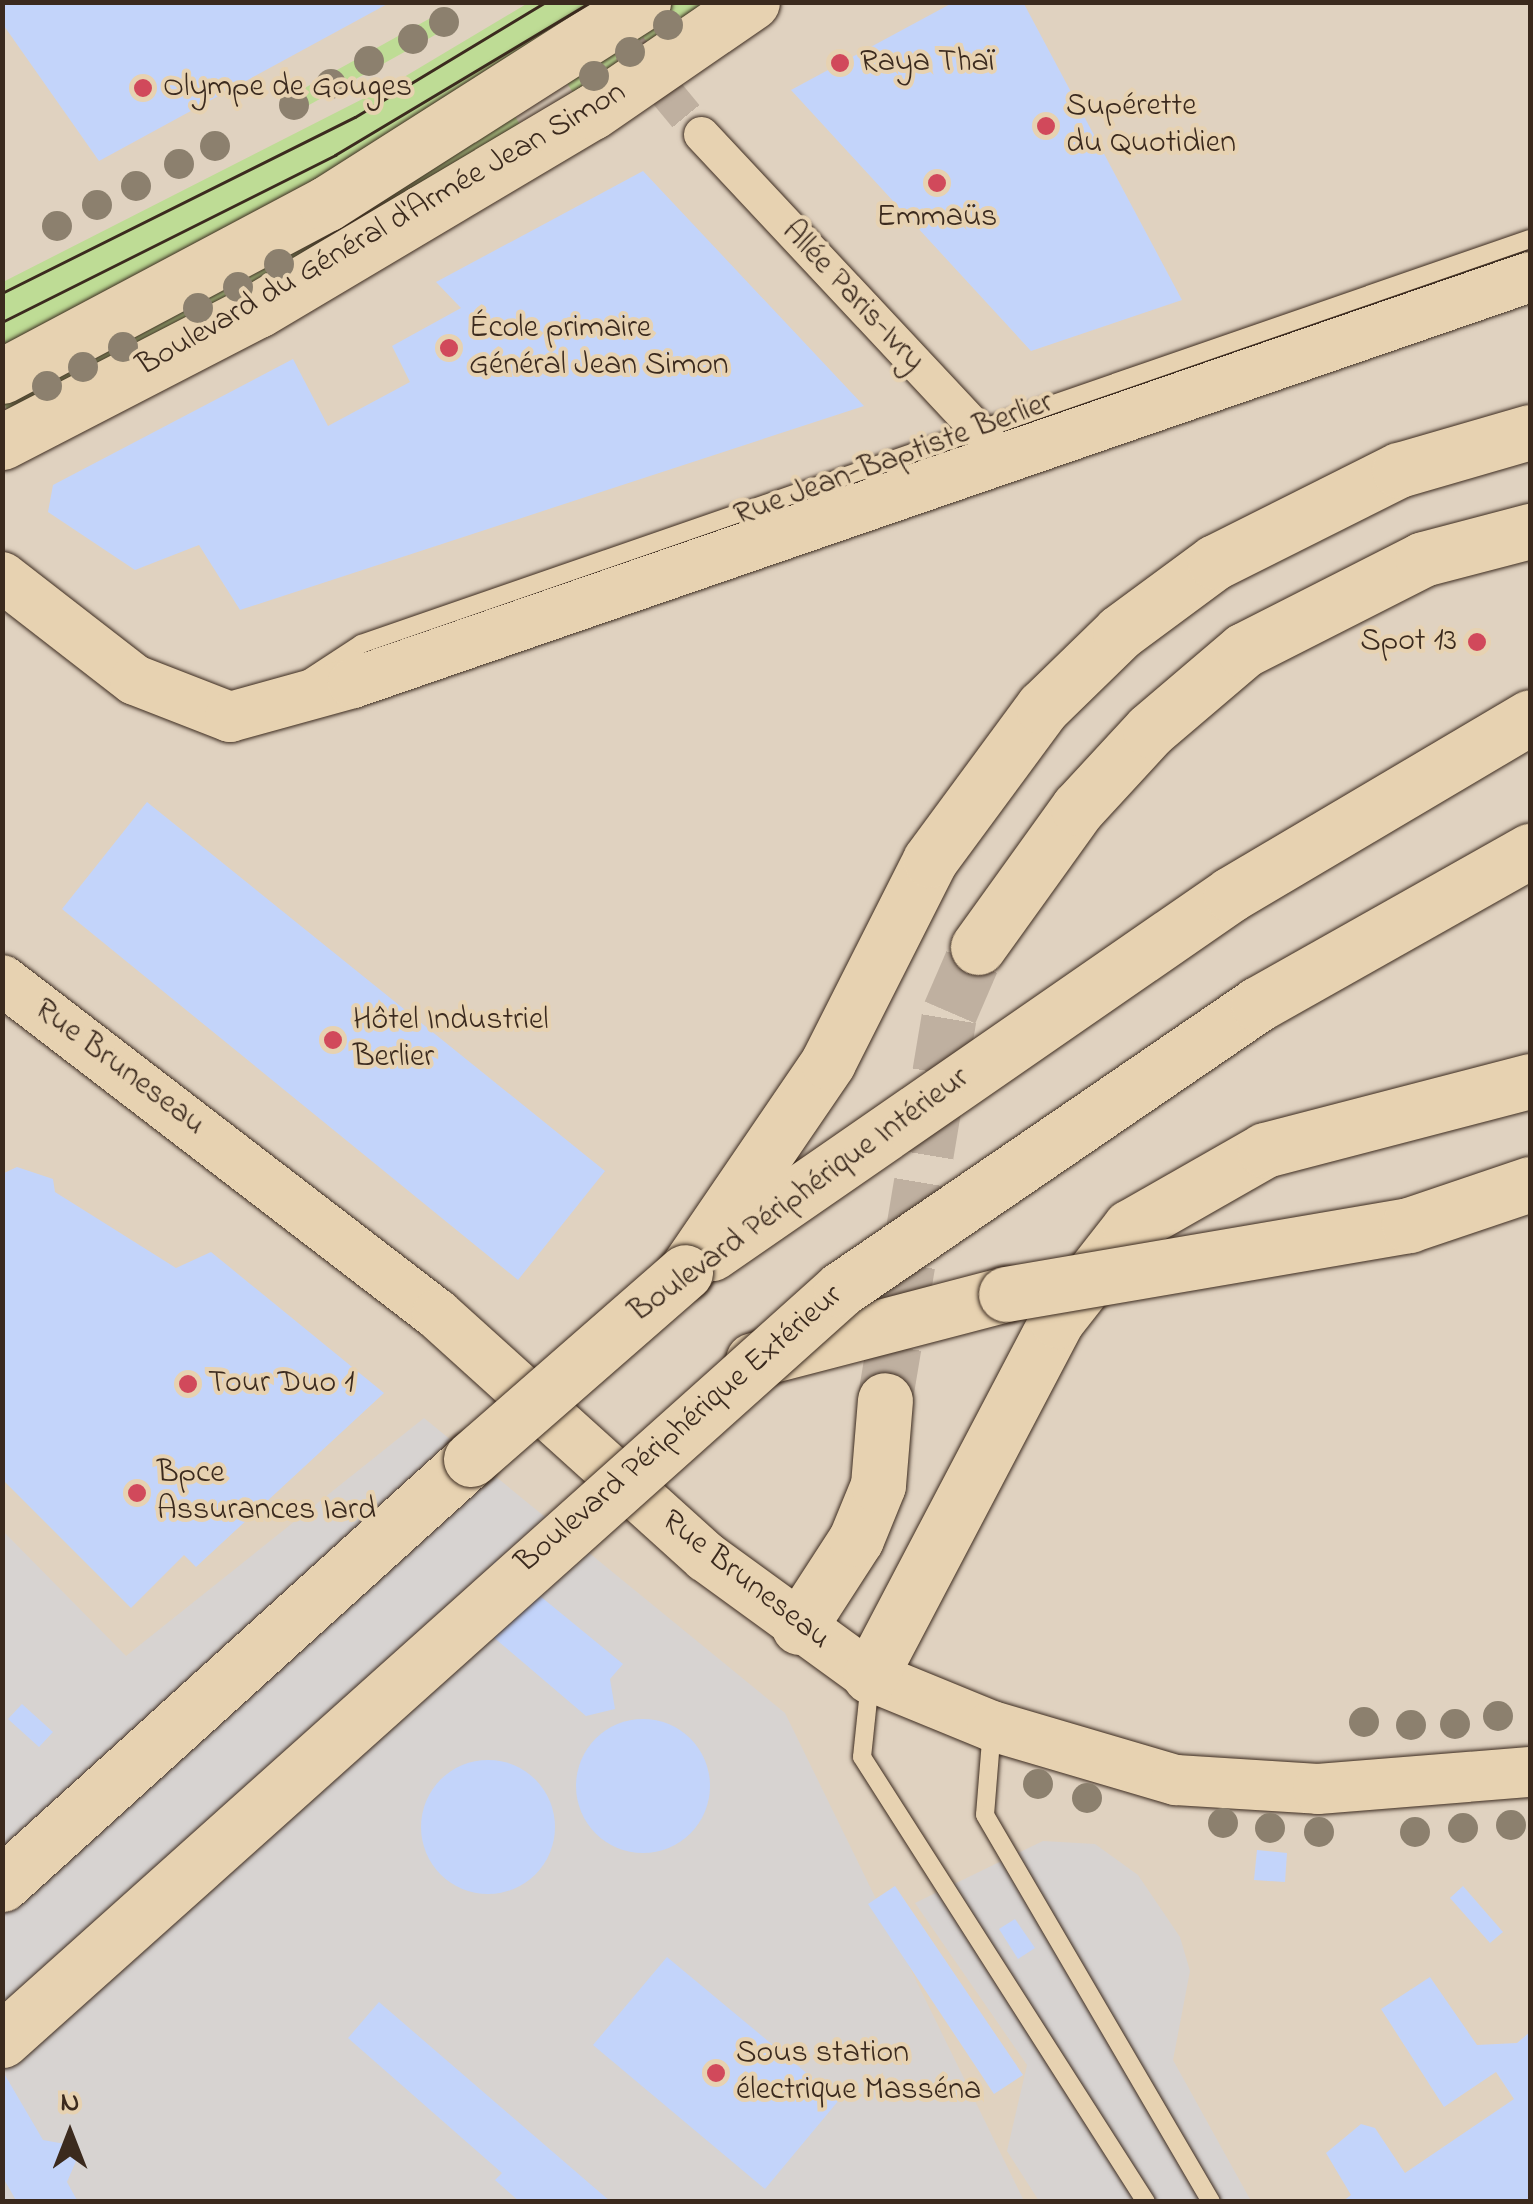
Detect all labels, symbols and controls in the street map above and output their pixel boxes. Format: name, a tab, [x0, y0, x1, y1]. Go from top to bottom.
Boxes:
place label: Raya Thaï	[860, 44, 995, 82]
marker: Raya Thaï	[829, 52, 851, 74]
place label: Olympe de Gouges	[163, 69, 412, 107]
street label: Boulevard du Général d'Armée Jean Simon	[131, 74, 633, 386]
marker: Olympe de Gouges	[132, 77, 154, 99]
place label: Supérette du Quotidien	[1066, 89, 1236, 164]
marker: Supérette du Quotidien	[1035, 115, 1057, 137]
marker: Emmaüs	[926, 172, 948, 194]
place label: Emmaüs	[877, 199, 997, 237]
street label: Allée Paris-Ivry	[772, 213, 932, 381]
place label: École primaire Général Jean Simon	[469, 311, 729, 386]
marker: École primaire Général Jean Simon	[438, 337, 460, 359]
street label: Rue Jean-Baptiste Berlier	[729, 384, 1059, 536]
place label: Spot 13	[1360, 623, 1457, 661]
marker: Spot 13	[1466, 631, 1488, 653]
street label: Rue Bruneseau	[26, 991, 212, 1145]
place label: Hôtel Industriel Berlier	[353, 1003, 549, 1078]
marker: Hôtel Industriel Berlier	[322, 1029, 344, 1051]
street label: Boulevard Périphérique Intérieur	[623, 1060, 977, 1332]
street label: Boulevard Périphérique Extérieur	[509, 1277, 851, 1583]
place label: Tour Duo 1	[208, 1365, 354, 1403]
marker: Tour Duo 1	[177, 1373, 199, 1395]
place label: Bpce Assurances Iard	[157, 1456, 376, 1531]
marker: Bpce Assurances Iard	[126, 1482, 148, 1504]
street label: Rue Bruneseau	[653, 1503, 837, 1659]
place label: Sous station électrique Masséna	[736, 2036, 981, 2111]
marker: Sous station électrique Masséna	[705, 2062, 727, 2084]
text: N	[61, 2083, 79, 2124]
north arrow	[20, 2084, 120, 2184]

